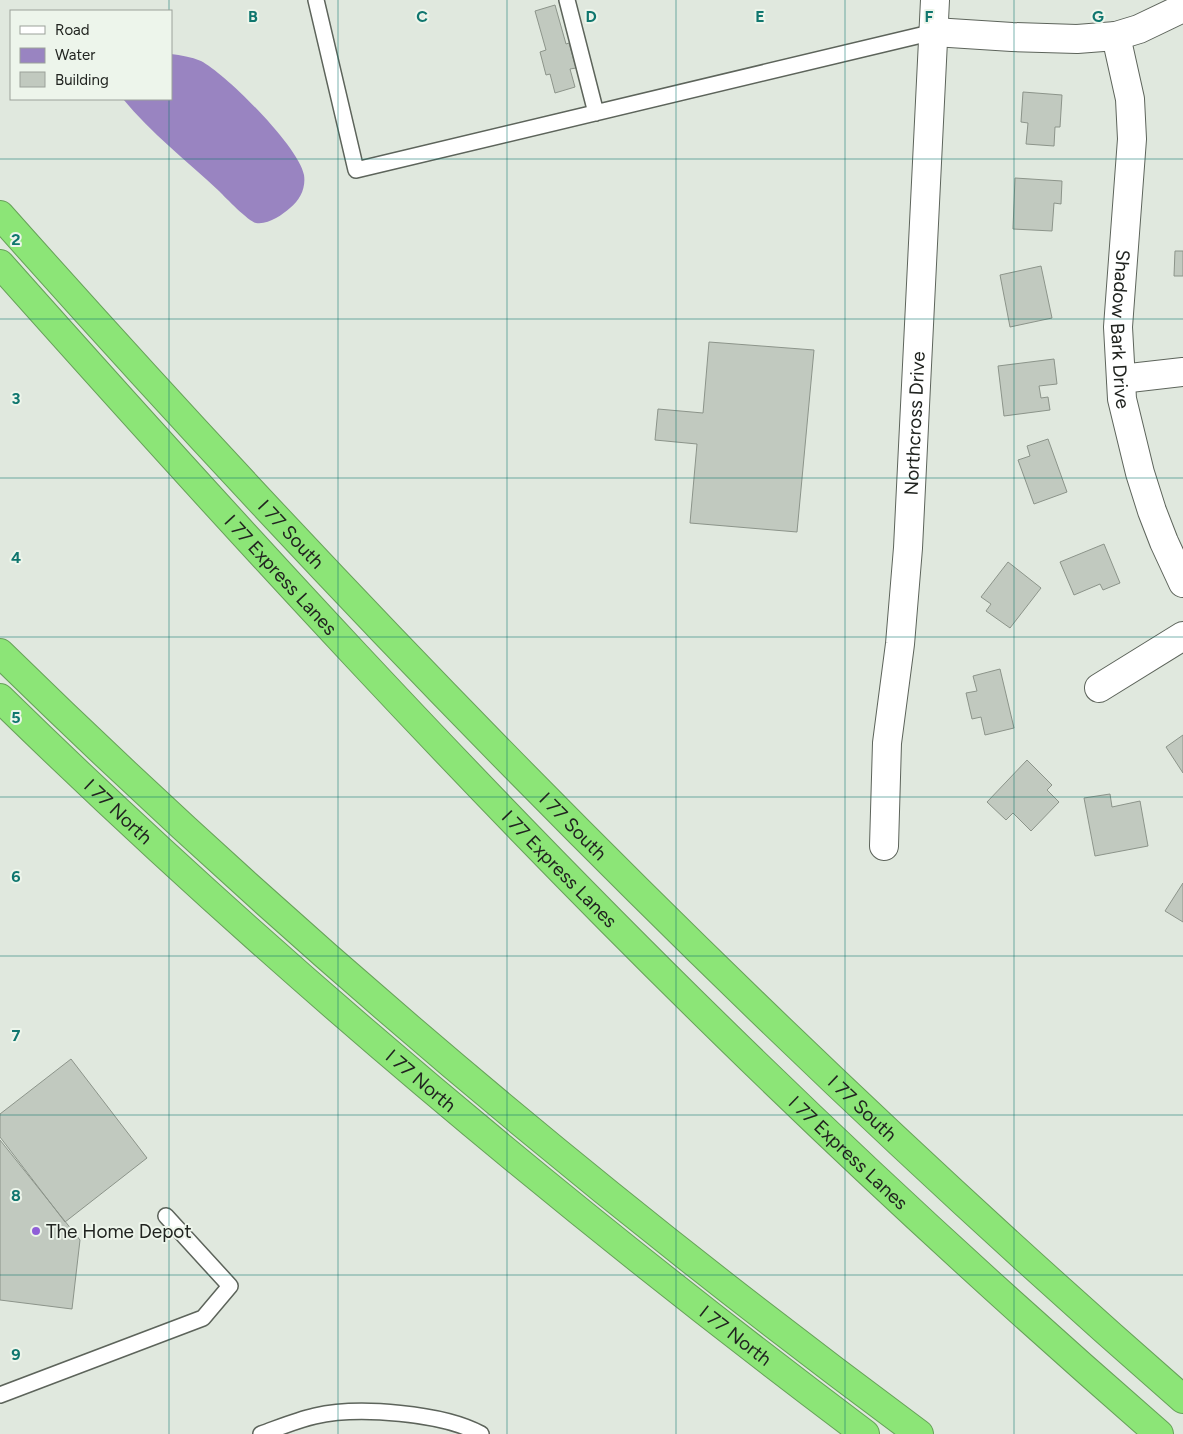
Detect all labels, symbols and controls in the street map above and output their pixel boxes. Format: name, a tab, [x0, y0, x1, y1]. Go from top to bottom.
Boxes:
text: B	[248, 7, 258, 26]
text: C	[416, 7, 428, 26]
text: D	[585, 7, 597, 26]
text: E	[755, 7, 765, 26]
text: F	[925, 7, 934, 26]
text: G	[1092, 7, 1104, 26]
legend	[10, 10, 172, 100]
text: Road	[55, 21, 90, 39]
text: Water	[55, 46, 95, 64]
text: Building	[55, 71, 109, 89]
text: 2	[11, 230, 21, 249]
street label: Shadow Bark Drive	[1106, 249, 1135, 411]
street label: Northcross Drive	[900, 351, 930, 496]
text: 3	[12, 389, 21, 408]
street label: I 77 South	[253, 495, 329, 574]
street label: I 77 Express Lanes	[220, 510, 342, 640]
text: 4	[11, 548, 21, 567]
text: 5	[11, 708, 21, 727]
street label: I 77 North	[79, 774, 157, 849]
street label: I 77 South	[535, 788, 612, 865]
street label: I 77 Express Lanes	[497, 805, 622, 933]
text: 6	[11, 867, 21, 886]
text: 7	[12, 1026, 21, 1045]
street label: I 77 North	[381, 1045, 461, 1117]
street label: I 77 South	[823, 1070, 902, 1146]
street label: I 77 Express Lanes	[784, 1091, 913, 1215]
text: 8	[11, 1186, 21, 1205]
place label: The Home Depot	[46, 1220, 192, 1243]
marker: The Home Depot	[30, 1225, 42, 1237]
street label: I 77 North	[695, 1301, 776, 1371]
text: 9	[11, 1345, 21, 1364]

